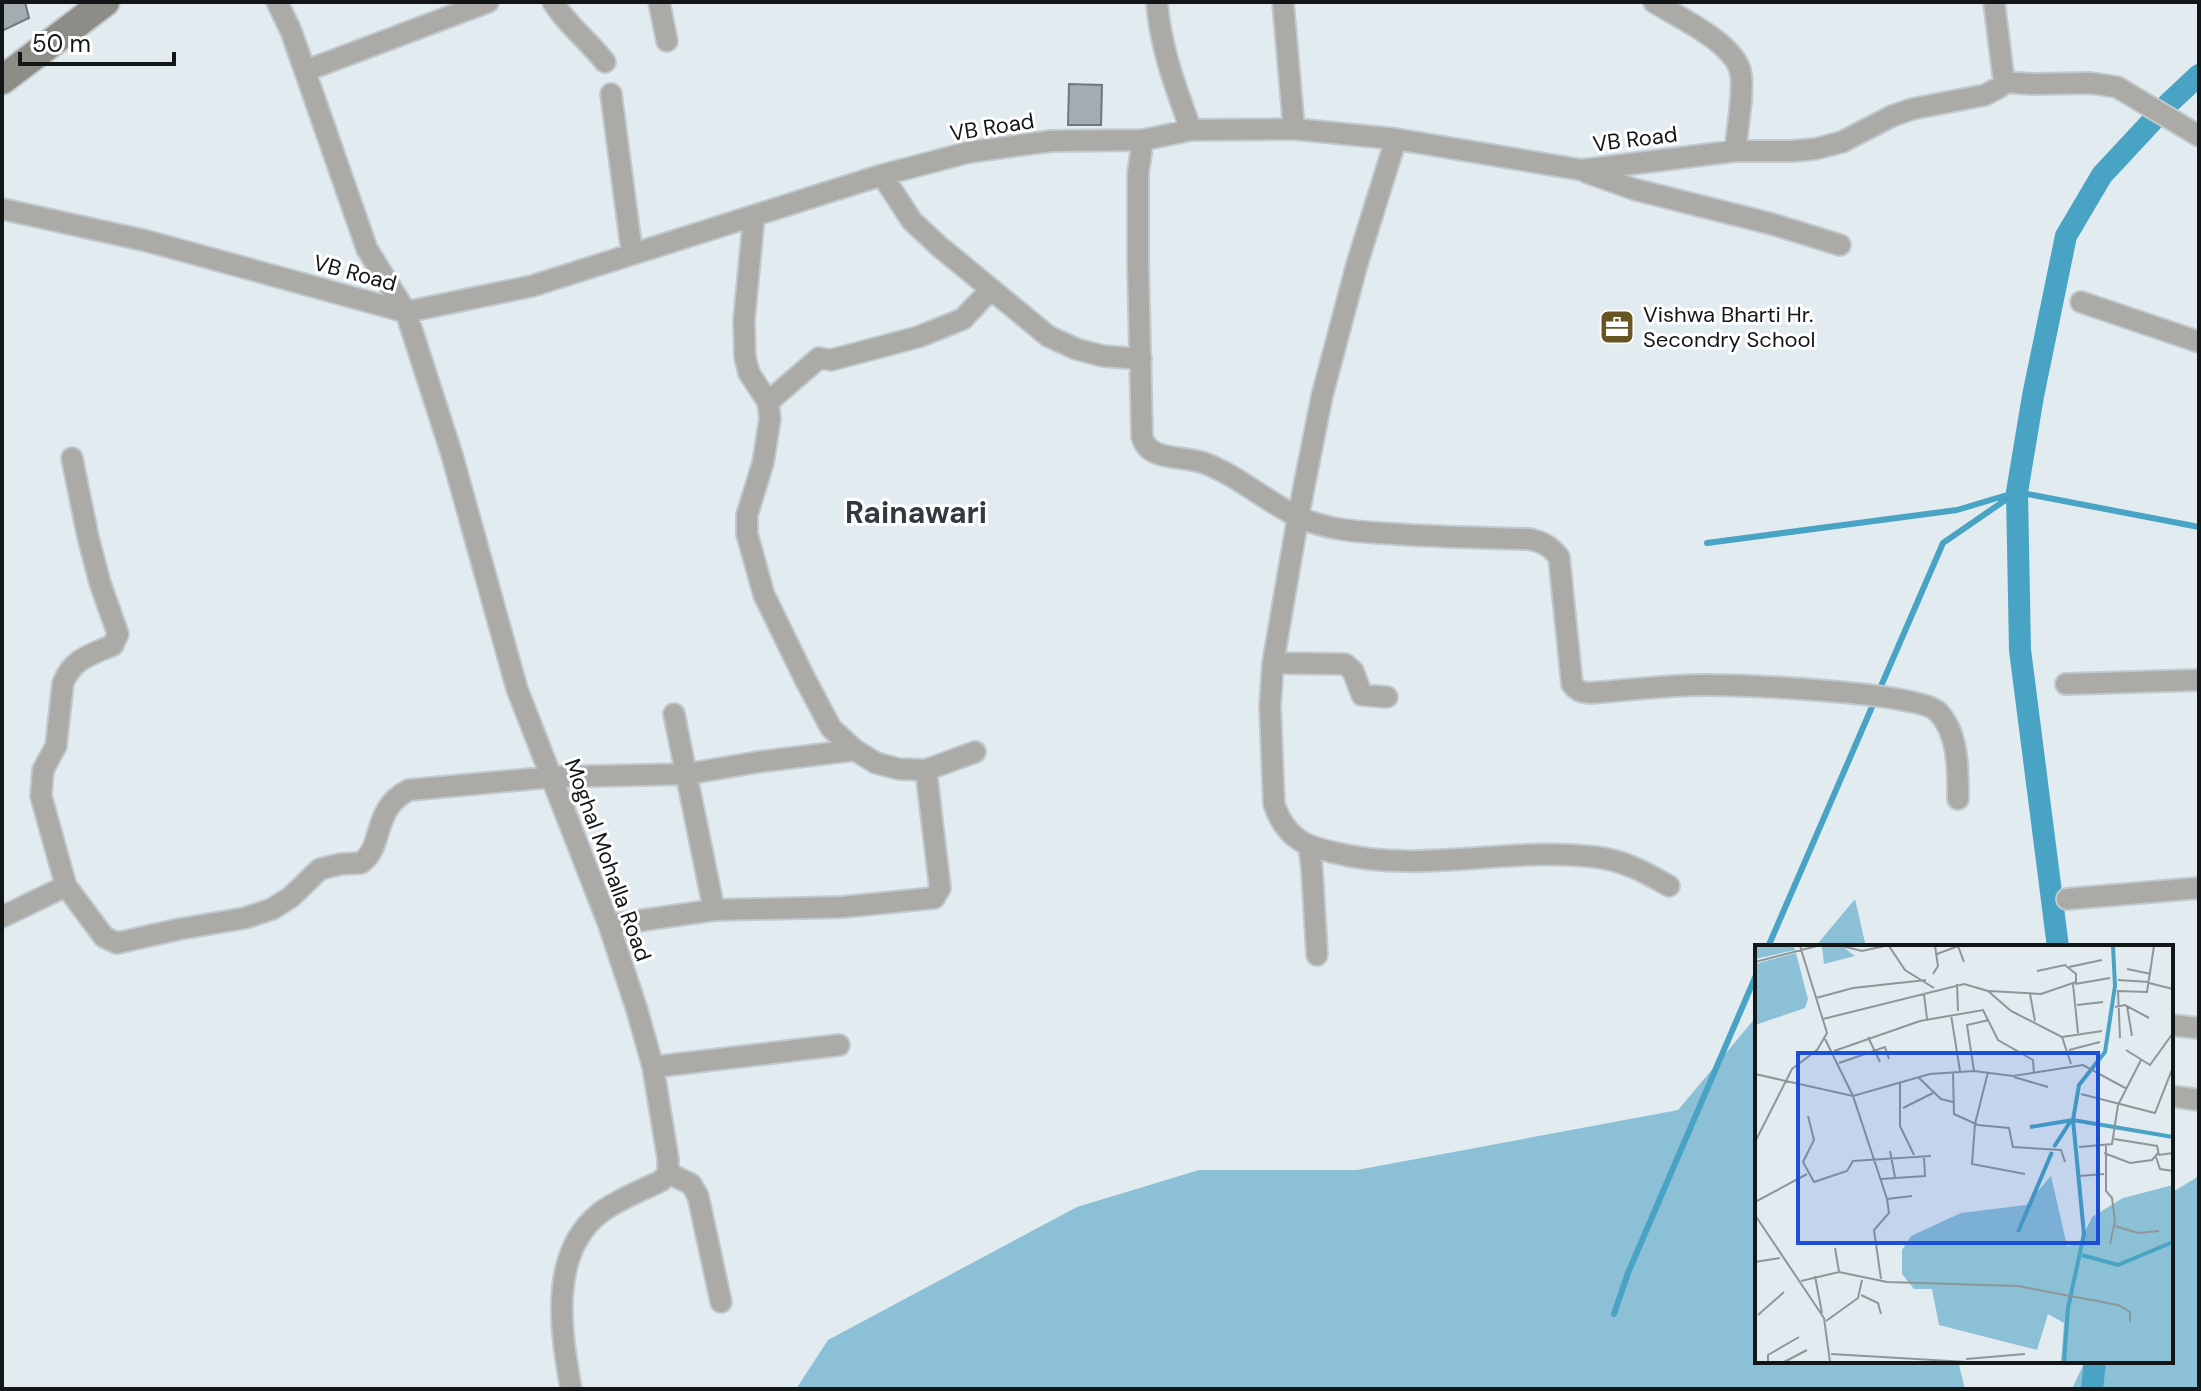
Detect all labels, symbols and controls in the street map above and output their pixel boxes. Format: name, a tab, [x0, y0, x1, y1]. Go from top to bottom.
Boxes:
scale bar	[20, 16, 174, 66]
text: 50 m	[32, 28, 91, 59]
street label: VB Road	[948, 106, 1036, 148]
street label: VB Road	[1591, 119, 1679, 159]
street label: VB Road	[310, 248, 400, 298]
place label: Vishwa Bharti Hr. Secondry School	[1643, 300, 1816, 354]
office icon: Vishwa Bharti Hr. Secondry School	[1598, 308, 1636, 346]
district label: Rainawari	[845, 493, 987, 532]
street label: Moghal Mohalla Road	[558, 755, 658, 965]
inset map	[1755, 945, 2173, 1363]

